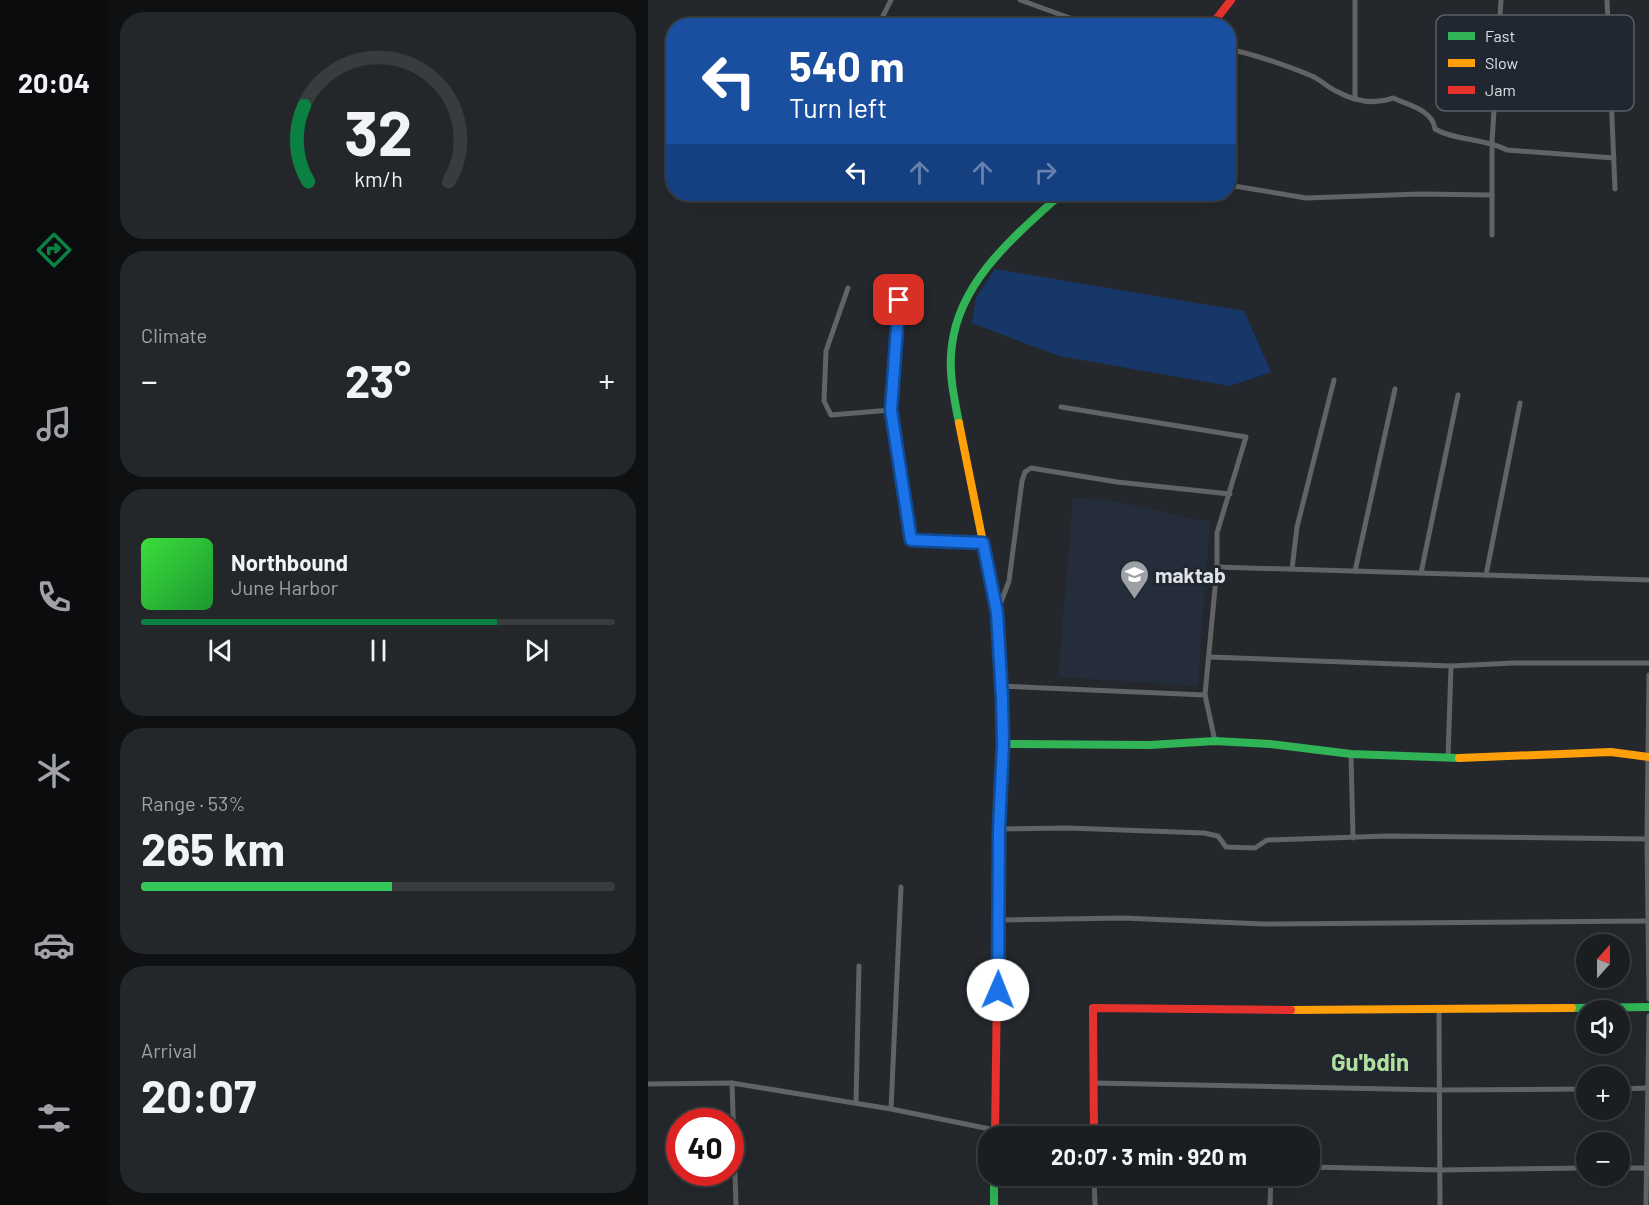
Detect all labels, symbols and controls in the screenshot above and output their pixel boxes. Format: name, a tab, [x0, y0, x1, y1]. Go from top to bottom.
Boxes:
legend	[1436, 15, 1634, 111]
text: Fast	[1485, 26, 1515, 45]
text: 540 m	[789, 40, 904, 90]
icon: left	[690, 42, 768, 120]
text: Slow	[1485, 53, 1518, 72]
text: 20:04	[18, 66, 90, 98]
text: Jam	[1485, 80, 1516, 99]
text: Turn left	[789, 91, 887, 123]
text: 32	[344, 94, 412, 168]
icon: left	[840, 156, 873, 189]
icon: ahead	[903, 156, 936, 189]
icon: ahead	[966, 156, 999, 189]
icon: right	[1029, 156, 1062, 189]
text: km/h	[354, 167, 402, 192]
icon: directions	[33, 229, 75, 271]
pin	[873, 274, 924, 325]
icon: arrive	[882, 283, 915, 316]
text: Climate	[141, 323, 207, 347]
text: 23°	[345, 353, 411, 407]
text: −	[141, 360, 158, 400]
text: +	[598, 360, 615, 400]
icon: music	[33, 403, 75, 445]
text: Northbound	[231, 549, 348, 575]
school or university icon: maktab	[1118, 558, 1150, 600]
place label: maktab	[1155, 562, 1226, 587]
text: June Harbor	[231, 575, 338, 599]
icon: phone	[33, 576, 75, 618]
icon: previous	[204, 634, 237, 667]
icon: pause	[362, 634, 395, 667]
icon: next	[520, 634, 553, 667]
icon: climate	[33, 750, 75, 792]
text: Range · 53%	[141, 791, 245, 815]
text: 265 km	[141, 821, 285, 875]
icon: car	[33, 924, 75, 966]
north arrow	[1576, 934, 1630, 988]
map controls	[1576, 934, 1630, 1186]
position arrow	[966, 958, 1030, 1022]
button: sound	[1576, 1000, 1630, 1054]
text: Arrival	[141, 1038, 197, 1062]
district label: Gu'bdin	[1331, 1047, 1409, 1076]
button: +	[1576, 1066, 1630, 1120]
text: 20:07	[141, 1068, 256, 1122]
icon: filters	[33, 1097, 75, 1139]
speed limit sign: 40	[666, 1108, 744, 1186]
button: −	[1576, 1132, 1630, 1186]
text: 20:07 · 3 min · 920 m	[1051, 1143, 1247, 1169]

